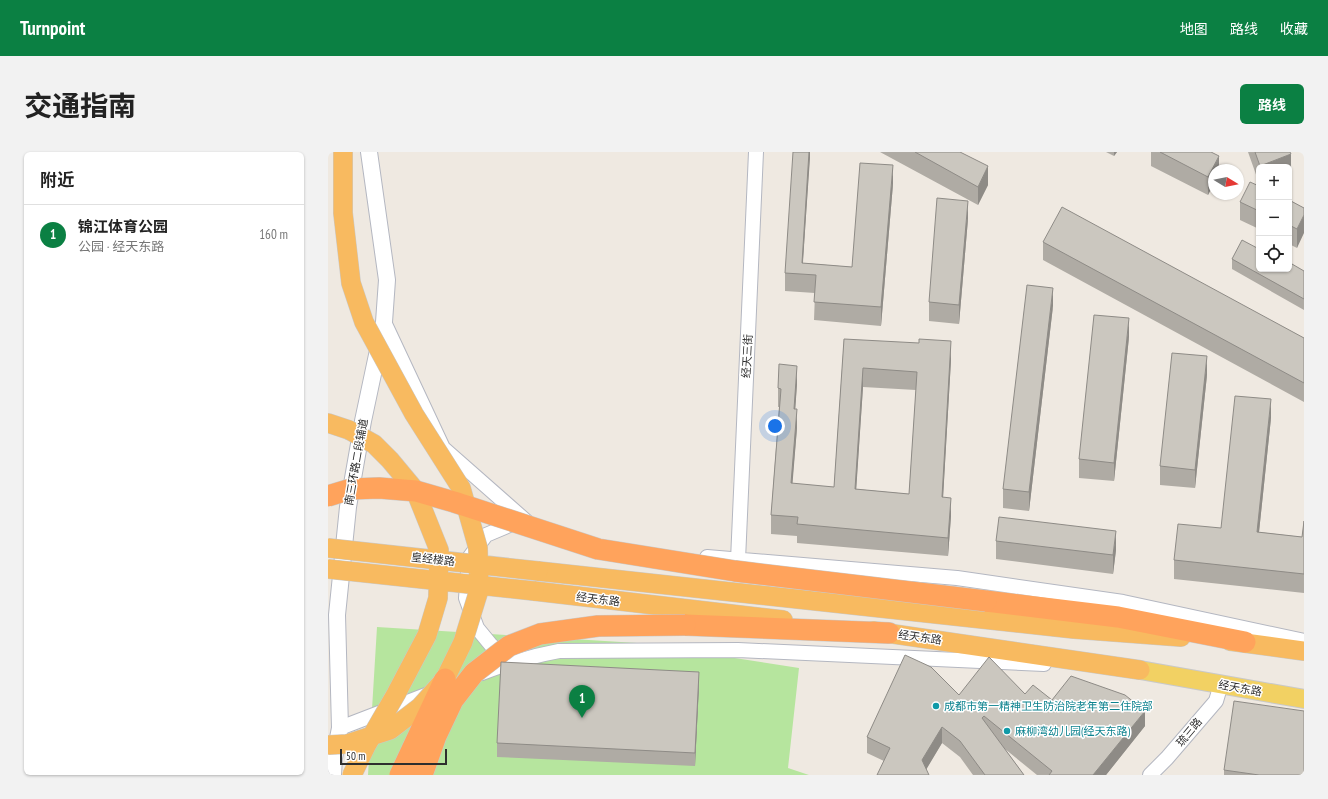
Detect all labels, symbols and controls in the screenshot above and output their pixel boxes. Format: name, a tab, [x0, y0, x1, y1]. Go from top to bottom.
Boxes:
text: Turnpoint	[20, 16, 85, 40]
text: 地图	[1180, 20, 1208, 38]
text: 路线	[1230, 20, 1258, 38]
text: 收藏	[1280, 20, 1308, 38]
button: 路线	[1240, 84, 1304, 124]
text: 交通指南	[24, 87, 136, 124]
north arrow	[1208, 164, 1244, 200]
map controls	[1256, 164, 1292, 272]
button: +	[1256, 164, 1292, 200]
text: 附近	[40, 169, 74, 191]
button: −	[1256, 200, 1292, 236]
text: 锦江体育公园	[78, 217, 168, 236]
text: 1	[50, 226, 56, 243]
text: 160 m	[259, 226, 288, 243]
button: locate	[1256, 236, 1292, 272]
text: 公园 · 经天东路	[78, 238, 164, 255]
street label: 经天三街	[739, 334, 755, 378]
your location	[765, 416, 785, 436]
street label: 南三环路二段辅道	[341, 417, 371, 507]
street label: 皇经楼路	[410, 550, 456, 568]
street label: 经天东路	[575, 589, 621, 609]
street label: 经天东路	[897, 627, 943, 647]
street label: 经天东路	[1217, 677, 1263, 699]
pin: 1	[569, 685, 595, 718]
place label: 成都市第一精神卫生防治院老年第二住院部	[944, 699, 1153, 713]
marker: 成都市第一精神卫生防治院老年第二住院部	[931, 701, 941, 711]
street label: 琉三路	[1173, 715, 1205, 749]
place label: 麻柳湾幼儿园(经天东路)	[1015, 724, 1131, 738]
marker: 麻柳湾幼儿园(经天东路)	[1002, 726, 1012, 736]
scale bar	[340, 747, 447, 766]
text: 50 m	[346, 749, 365, 763]

